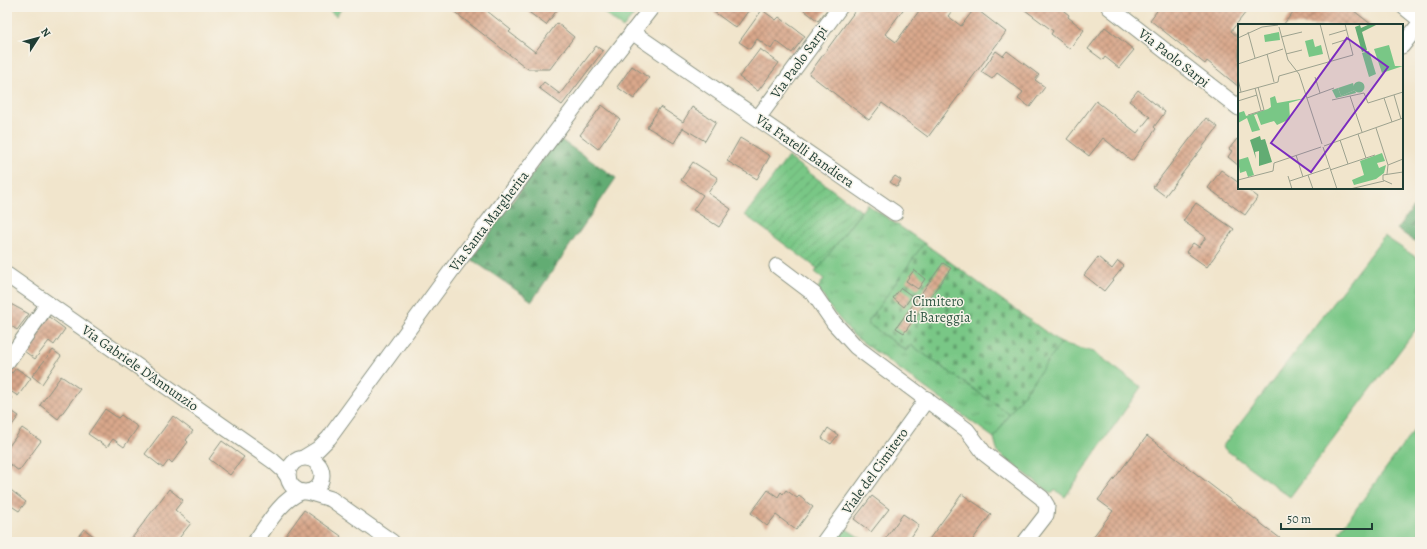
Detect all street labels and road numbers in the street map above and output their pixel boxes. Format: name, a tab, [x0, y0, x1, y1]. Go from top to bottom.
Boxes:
street label: Via Paolo Sarpi	[766, 22, 832, 103]
street label: Via Paolo Sarpi	[1134, 24, 1214, 92]
street label: Via Fratelli Bandiera	[751, 109, 858, 192]
street label: Via Santa Margherita	[444, 166, 533, 276]
street label: Via Gabriele D'Annunzio	[77, 320, 202, 415]
street label: Viale del Cimitero	[837, 424, 913, 519]

